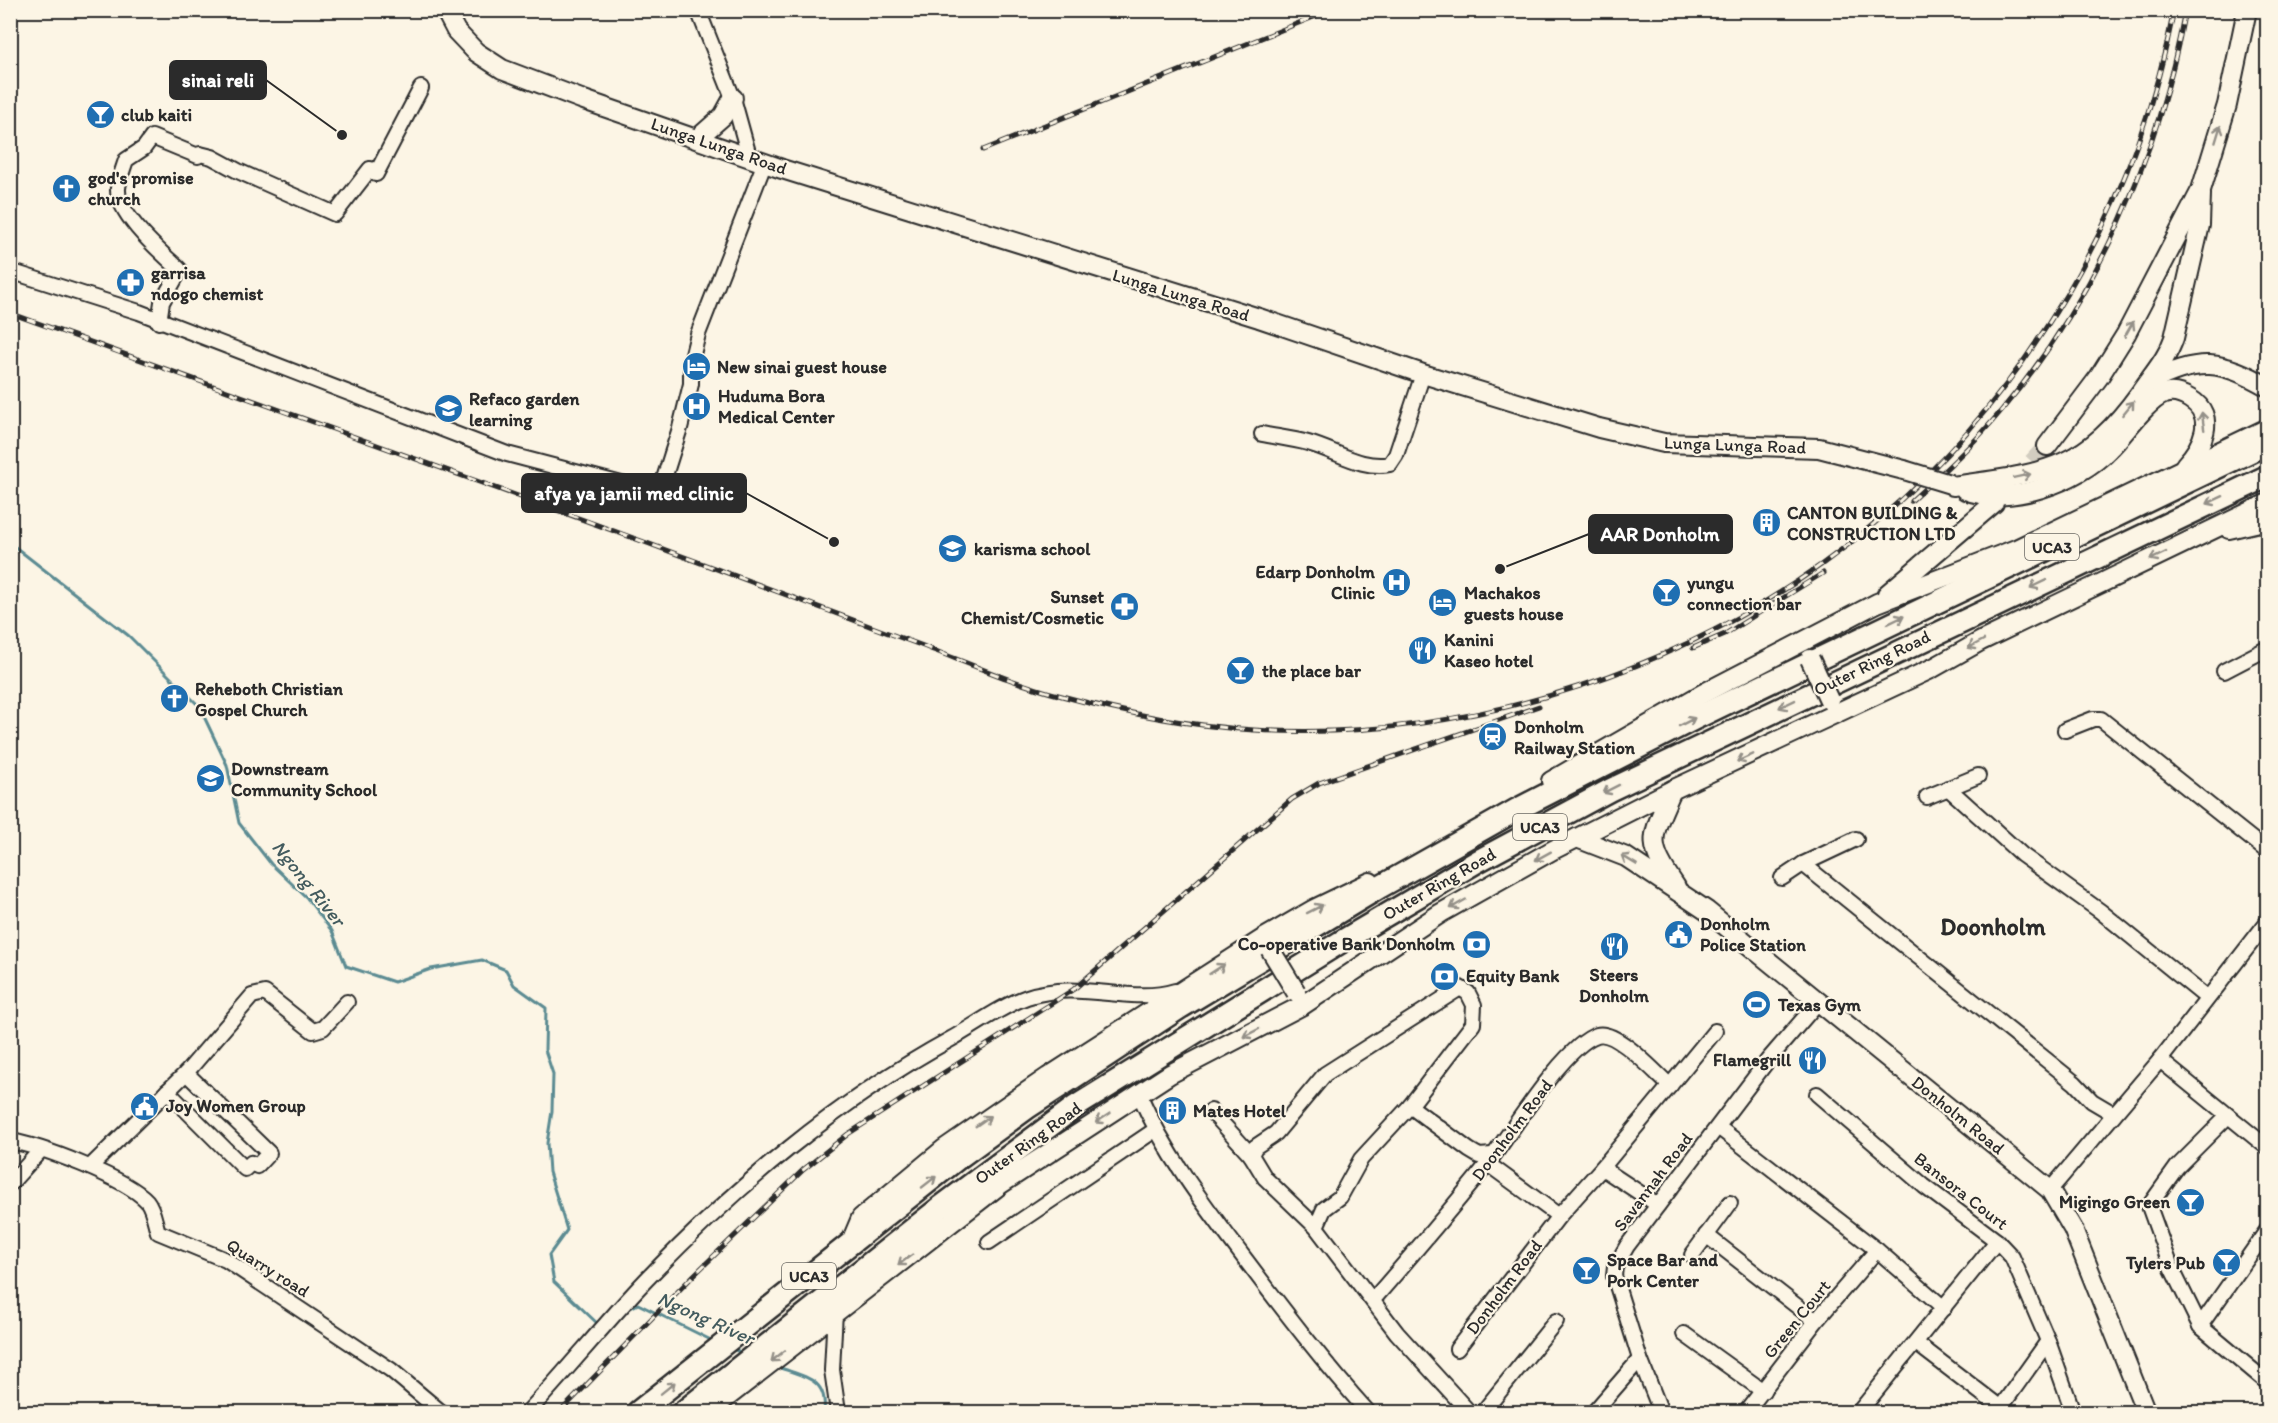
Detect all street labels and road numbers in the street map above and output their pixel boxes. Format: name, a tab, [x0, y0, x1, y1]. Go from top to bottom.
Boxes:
street label: Lunga Lunga Road	[648, 112, 790, 180]
street label: Lunga Lunga Road	[1110, 264, 1253, 326]
street label: Lunga Lunga Road	[1664, 432, 1807, 458]
road number: UCA3	[2025, 534, 2079, 560]
street label: Outer Ring Road	[1810, 625, 1934, 701]
road number: UCA3	[1513, 814, 1567, 840]
street label: Outer Ring Road	[1379, 843, 1500, 925]
street label: Donholm Road	[1907, 1071, 2009, 1159]
street label: Doonholm Road	[1467, 1075, 1558, 1185]
street label: Outer Ring Road	[970, 1097, 1086, 1189]
street label: Savannah Road	[1609, 1128, 1697, 1236]
street label: Bansora Court	[1910, 1147, 2013, 1235]
street label: Quarry road	[222, 1234, 314, 1302]
street label: Donholm Road	[1461, 1235, 1547, 1339]
road number: UCA3	[782, 1263, 836, 1289]
street label: Green Court	[1759, 1275, 1836, 1363]

